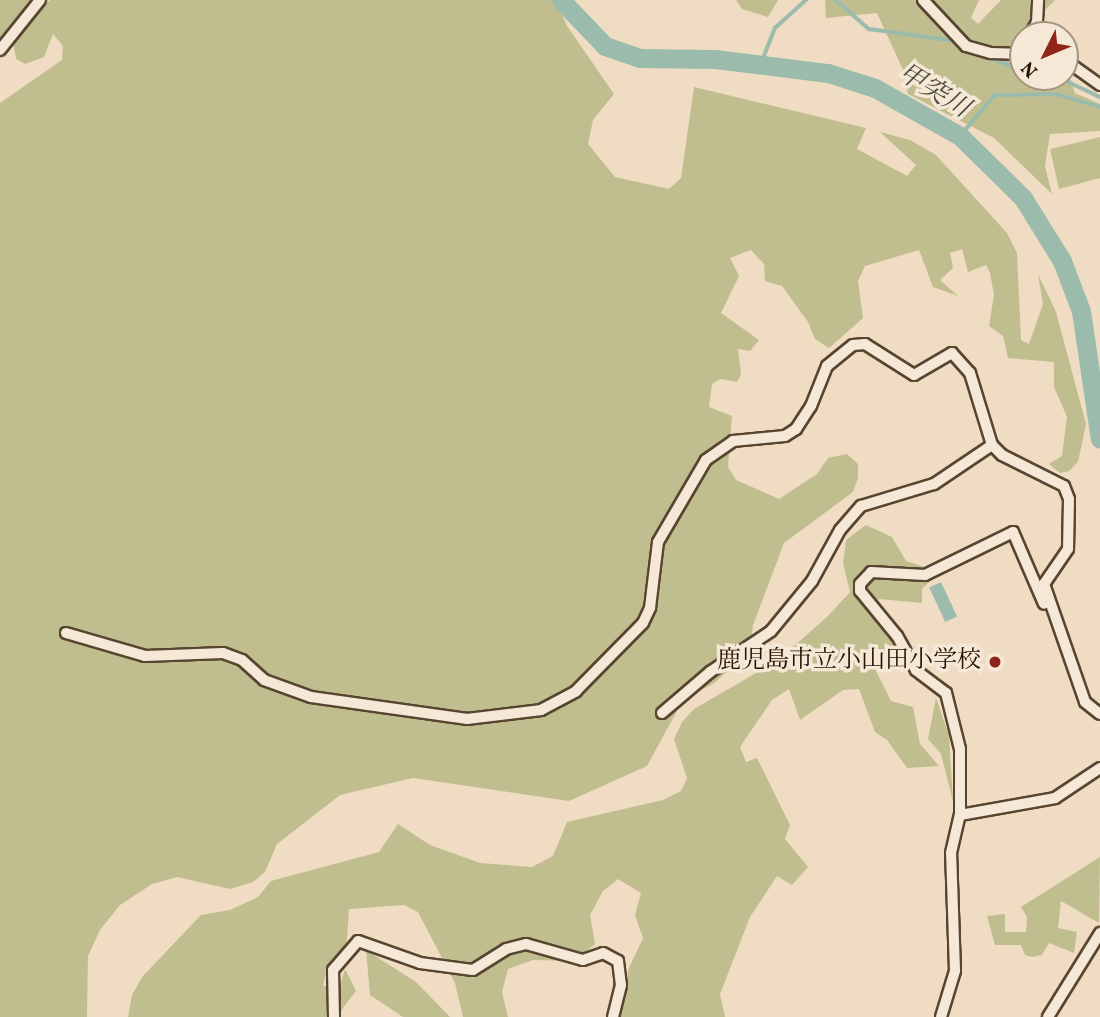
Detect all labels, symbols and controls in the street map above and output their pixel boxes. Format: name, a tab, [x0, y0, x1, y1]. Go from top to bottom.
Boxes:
north arrow	[1009, 21, 1079, 91]
text: N	[1016, 55, 1044, 83]
water label: 甲突川	[892, 59, 974, 125]
place label: 鹿児島市立小山田小学校	[717, 648, 981, 676]
marker: 鹿児島市立小山田小学校	[987, 654, 1003, 670]

